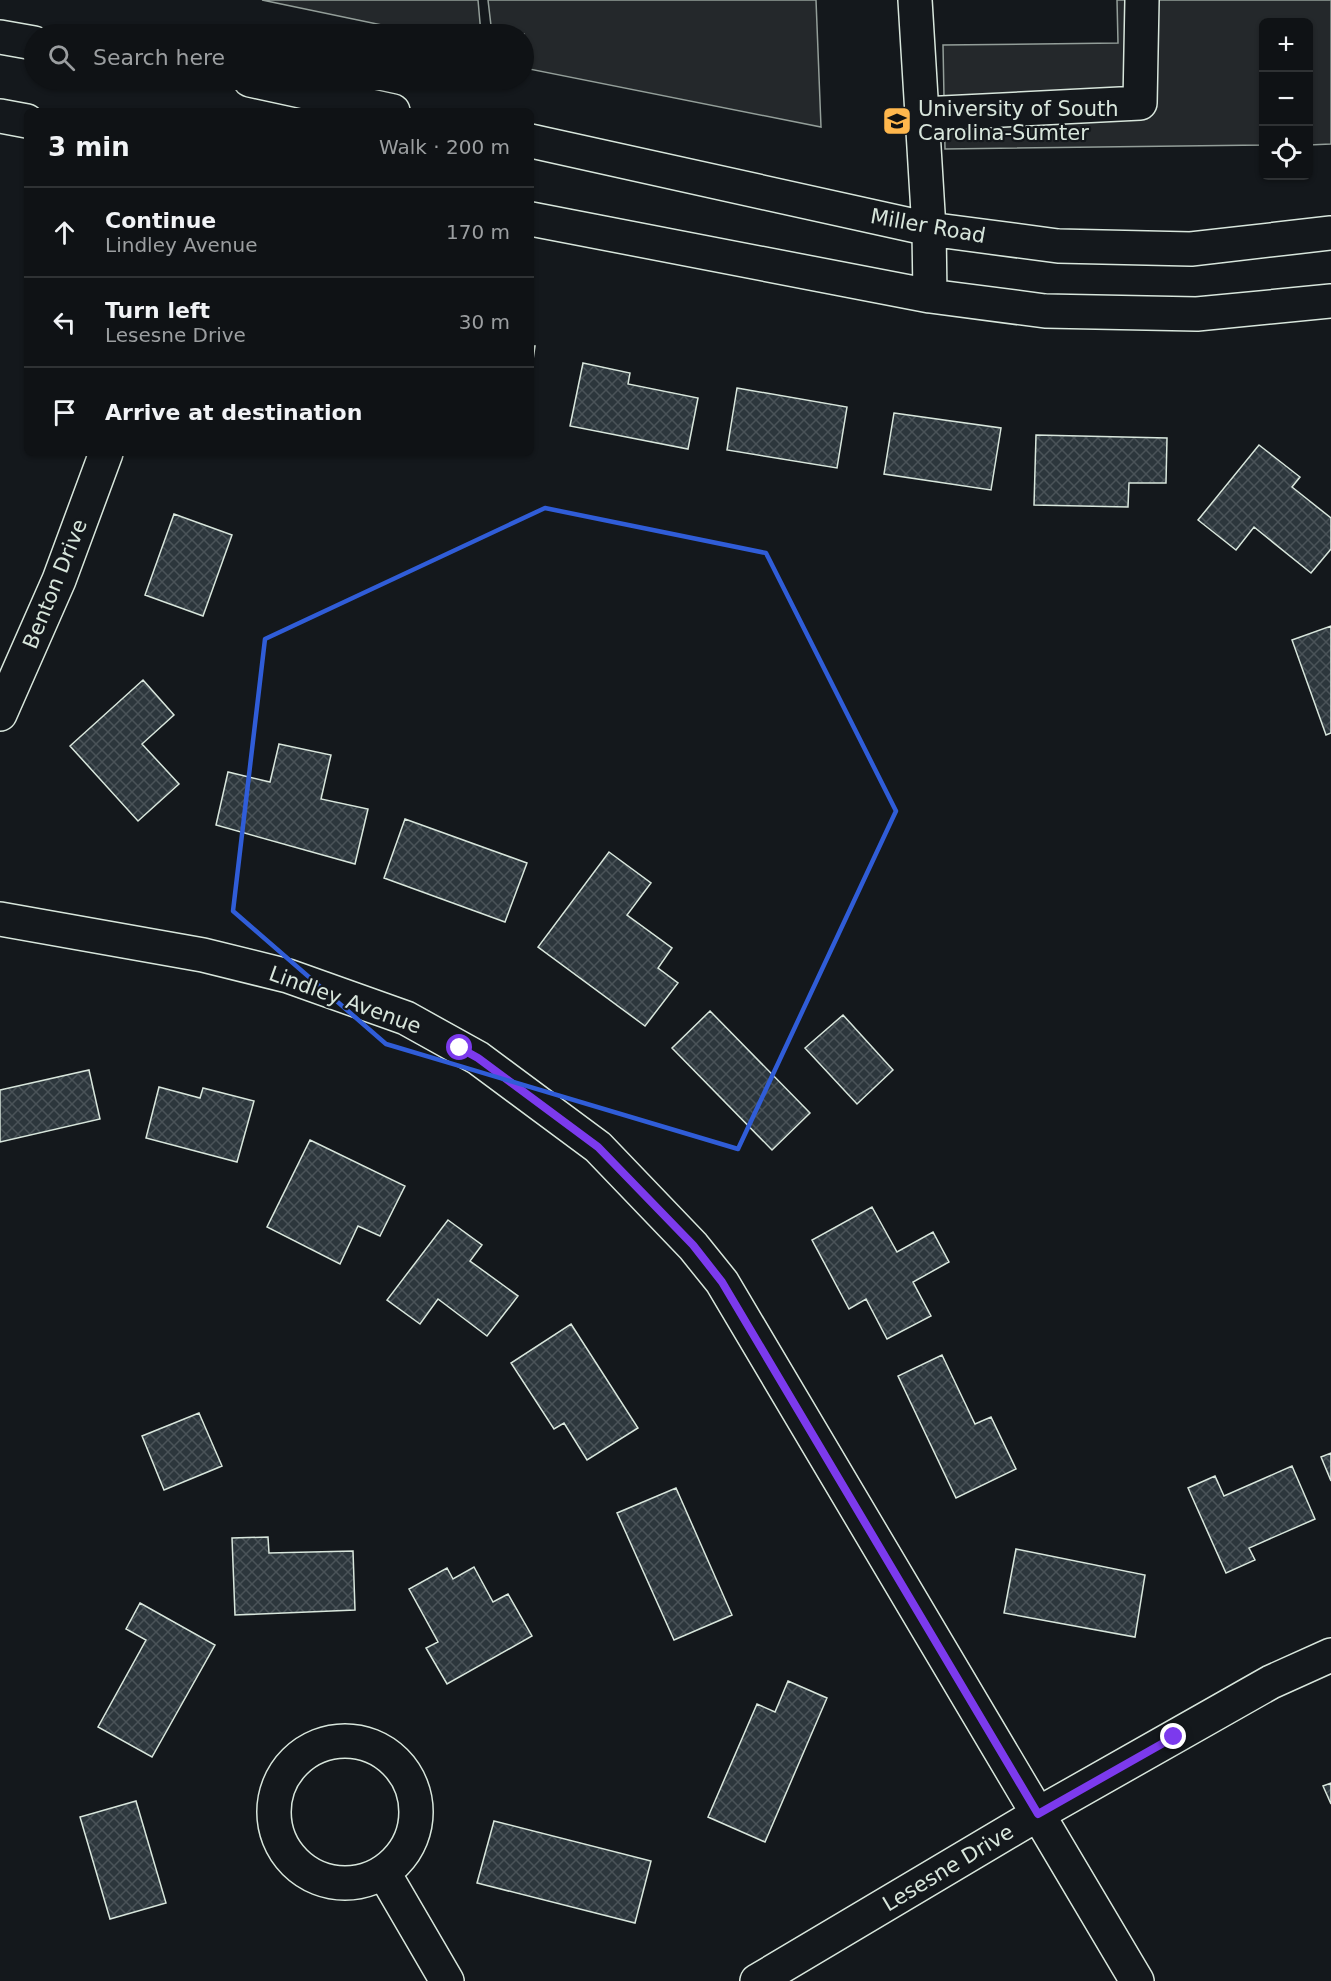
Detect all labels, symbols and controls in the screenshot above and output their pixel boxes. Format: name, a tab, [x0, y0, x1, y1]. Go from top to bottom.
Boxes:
map controls	[1259, 18, 1313, 180]
button: +	[1259, 18, 1313, 72]
search box	[24, 24, 534, 90]
icon: search	[45, 41, 78, 74]
text: Search here	[93, 45, 225, 70]
button: −	[1259, 72, 1313, 126]
place label: University of South Carolina-Sumter	[918, 97, 1119, 145]
school or university icon: University of South Carolina-Sumter	[881, 105, 913, 137]
button: locate	[1259, 126, 1313, 180]
text: 3 min	[48, 132, 130, 162]
text: Walk · 200 m	[379, 135, 510, 159]
street label: Miller Road	[869, 204, 987, 248]
text: Continue	[105, 208, 216, 233]
icon: ahead	[48, 216, 81, 249]
text: 170 m	[446, 220, 510, 244]
text: Lindley Avenue	[105, 233, 257, 257]
text: Turn left	[105, 298, 210, 323]
icon: left	[48, 306, 81, 339]
text: 30 m	[459, 310, 510, 334]
text: Lesesne Drive	[105, 323, 246, 347]
icon: arrive	[48, 396, 81, 429]
text: Arrive at destination	[105, 400, 362, 425]
street label: Benton Drive	[18, 516, 92, 652]
street label: Lindley Avenue	[266, 961, 424, 1039]
route start	[446, 1034, 472, 1060]
route end	[1160, 1723, 1186, 1749]
street label: Lesesne Drive	[878, 1820, 1018, 1916]

